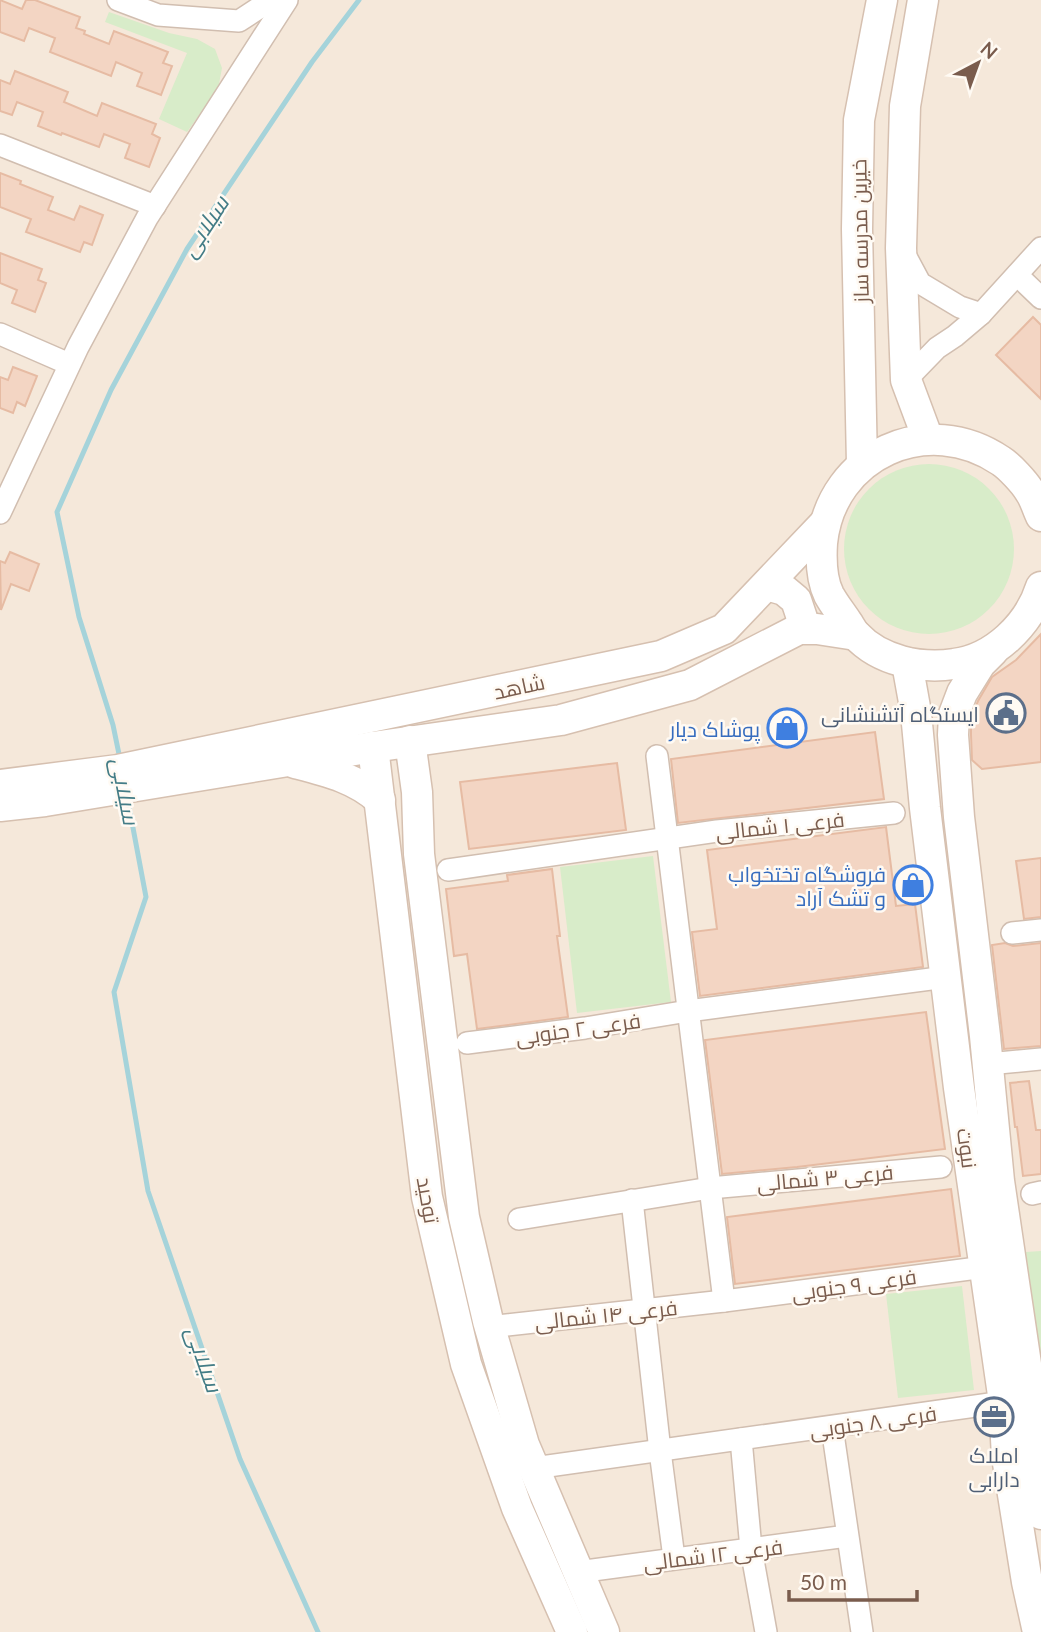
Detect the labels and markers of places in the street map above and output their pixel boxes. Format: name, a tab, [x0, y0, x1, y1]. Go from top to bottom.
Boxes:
public building icon: ایستگاه آتشنشانی	[985, 692, 1027, 734]
place label: ایستگاه آتشنشانی	[821, 701, 979, 728]
shop icon: پوشاک دیار	[766, 707, 808, 749]
place label: پوشاک دیار	[668, 716, 760, 744]
place label: فروشگاه تختخواب و تشک آراد	[728, 861, 886, 911]
shop icon: فروشگاه تختخواب و تشک آراد	[892, 864, 934, 906]
office icon: املاک دارابی	[973, 1396, 1015, 1438]
place label: املاک دارابی	[968, 1442, 1020, 1493]

